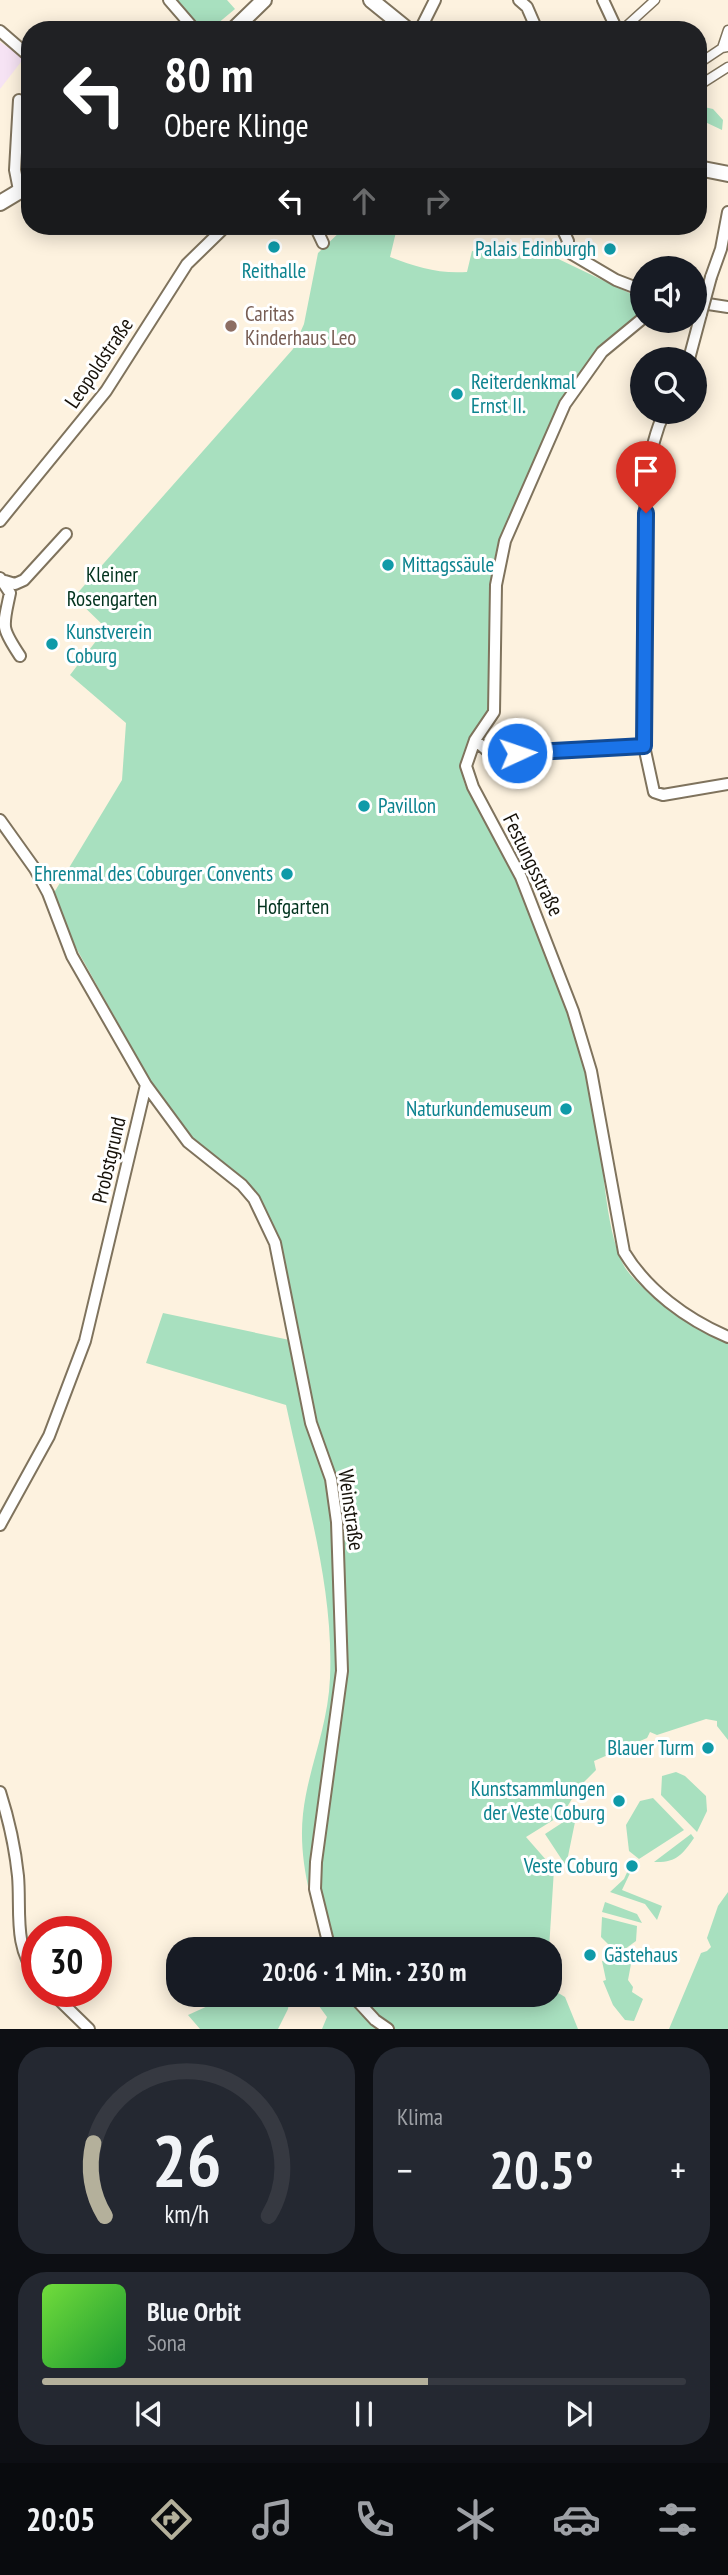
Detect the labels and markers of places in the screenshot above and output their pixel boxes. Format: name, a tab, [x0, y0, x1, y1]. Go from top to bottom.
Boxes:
place label: Palais Edinburgh	[475, 235, 596, 262]
marker: Reithalle	[266, 239, 282, 255]
marker: Palais Edinburgh	[602, 241, 618, 257]
place label: Reithalle	[242, 257, 306, 284]
place label: Caritas Kinderhaus Leo	[245, 300, 356, 351]
marker: Caritas Kinderhaus Leo	[223, 318, 239, 334]
place label: Reiterdenkmal Ernst II.	[471, 368, 576, 419]
marker: Reiterdenkmal Ernst II.	[449, 386, 465, 402]
pin	[616, 441, 676, 513]
place label: Mittagssäule	[402, 551, 494, 578]
marker: Mittagssäule	[380, 557, 396, 573]
place label: Kunstverein Coburg	[66, 618, 152, 669]
marker: Kunstverein Coburg	[44, 636, 60, 652]
place label: Pavillon	[378, 792, 436, 819]
marker: Pavillon	[356, 798, 372, 814]
place label: Ehrenmal des Coburger Convents	[34, 860, 273, 887]
marker: Ehrenmal des Coburger Convents	[279, 866, 295, 882]
place label: Naturkundemuseum	[406, 1095, 552, 1122]
marker: Naturkundemuseum	[558, 1101, 574, 1117]
place label: Blauer Turm	[607, 1734, 694, 1761]
marker: Blauer Turm	[700, 1740, 716, 1756]
place label: Kunstsammlungen der Veste Coburg	[471, 1775, 605, 1826]
marker: Kunstsammlungen der Veste Coburg	[611, 1793, 627, 1809]
place label: Veste Coburg	[523, 1852, 618, 1879]
marker: Veste Coburg	[624, 1858, 640, 1874]
place label: Gästehaus	[604, 1941, 678, 1968]
marker: Gästehaus	[582, 1947, 598, 1963]

